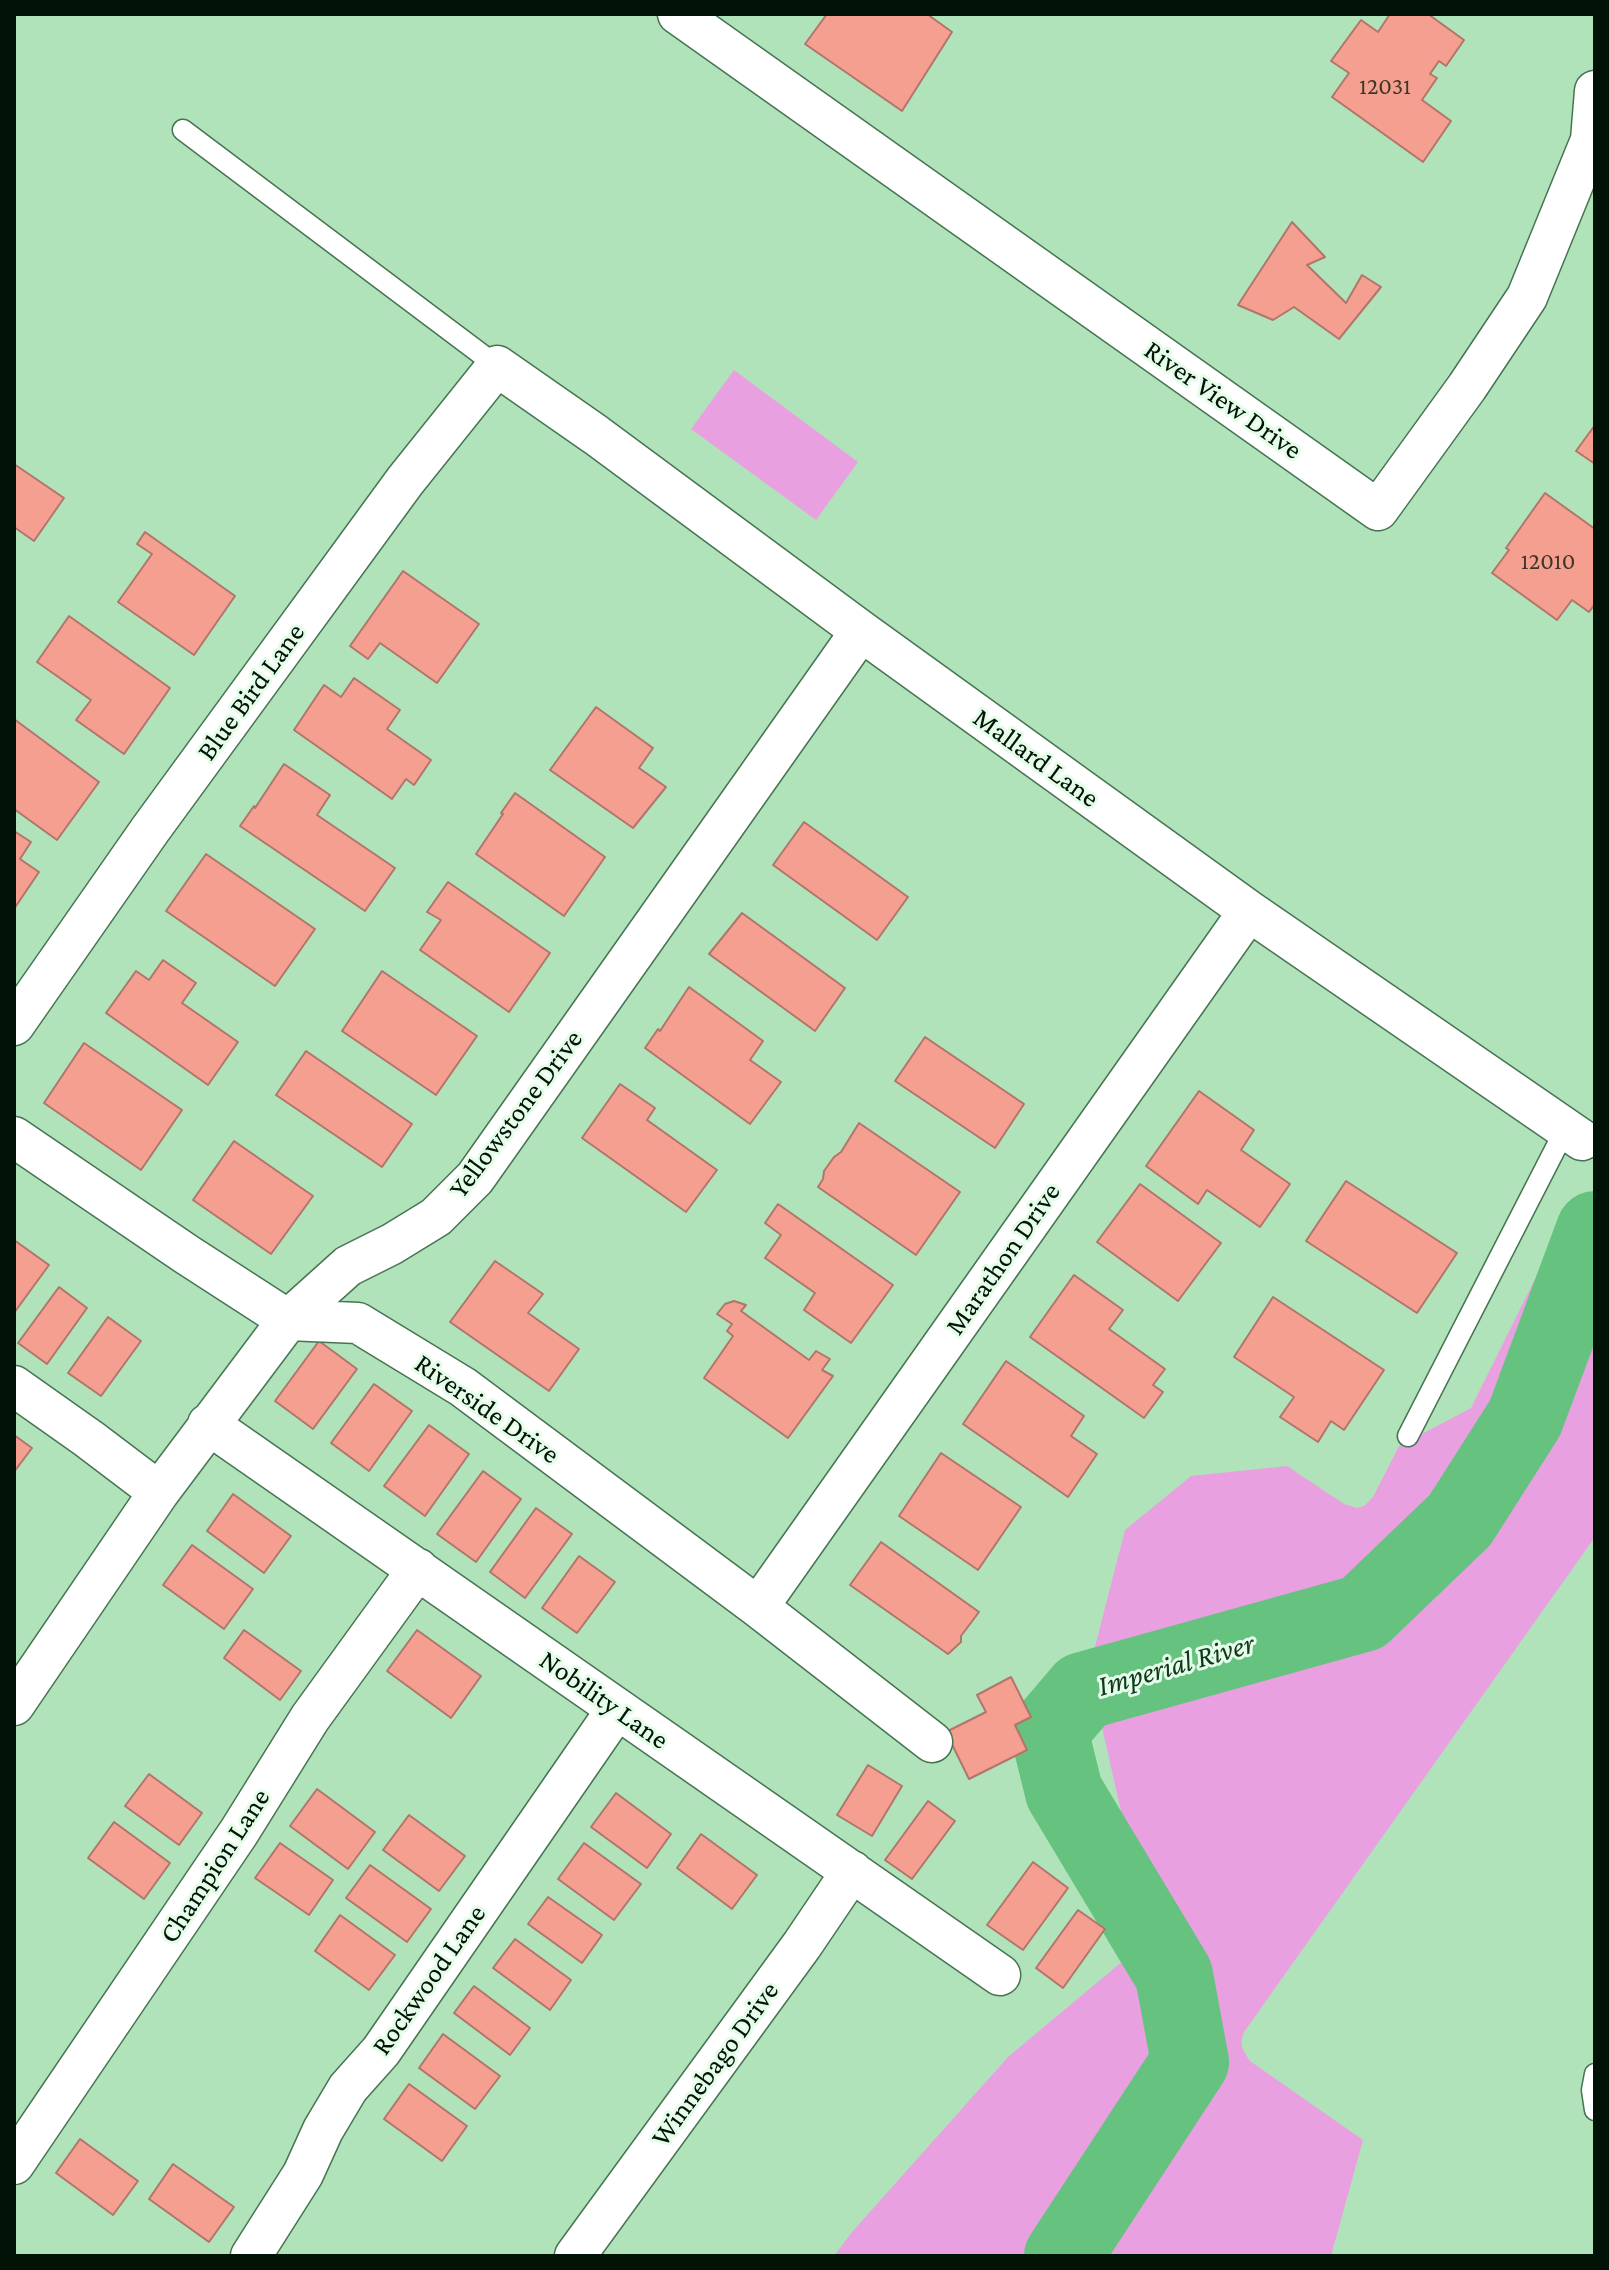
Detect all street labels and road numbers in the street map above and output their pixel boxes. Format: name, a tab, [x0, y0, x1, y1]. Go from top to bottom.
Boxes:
street label: River View Drive	[1138, 333, 1308, 467]
street label: Blue Bird Lane	[190, 617, 312, 767]
street label: Mallard Lane	[966, 701, 1106, 815]
street label: Yellowstone Drive	[442, 1023, 590, 1205]
street label: Marathon Drive	[938, 1176, 1068, 1342]
street label: Riverside Drive	[408, 1347, 566, 1471]
street label: Nobility Lane	[533, 1643, 675, 1757]
street label: Champion Lane	[153, 1782, 277, 1950]
street label: Rockwood Lane	[365, 1898, 493, 2062]
street label: Winnebago Drive	[644, 1975, 786, 2153]

